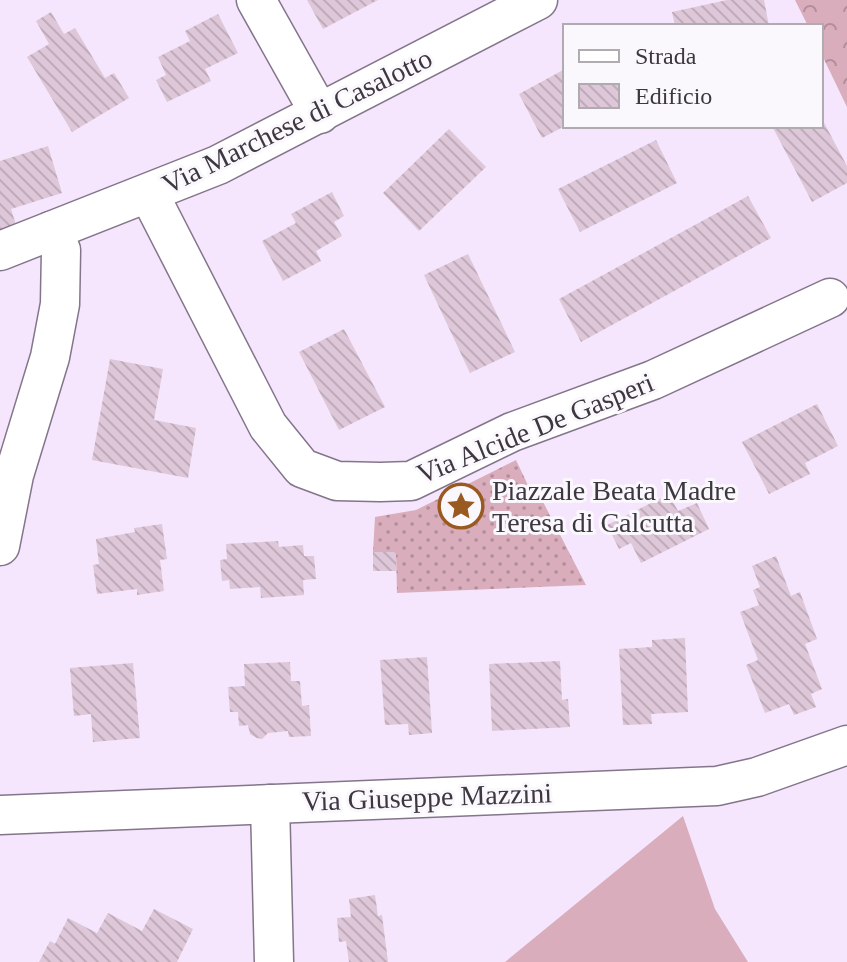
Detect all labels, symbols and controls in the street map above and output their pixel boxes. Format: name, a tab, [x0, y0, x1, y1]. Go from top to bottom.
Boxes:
legend	[563, 24, 823, 128]
street label: Via Marchese di Casalotto	[157, 42, 437, 200]
text: Strada	[635, 43, 697, 69]
text: Edificio	[635, 83, 712, 109]
street label: Via Alcide De Gasperi	[412, 366, 658, 490]
place label: Piazzale Beata Madre Teresa di Calcutta	[492, 475, 736, 538]
place icon: Piazzale Beata Madre Teresa di Calcutta	[437, 482, 485, 530]
street label: Via Giuseppe Mazzini	[301, 777, 553, 817]

